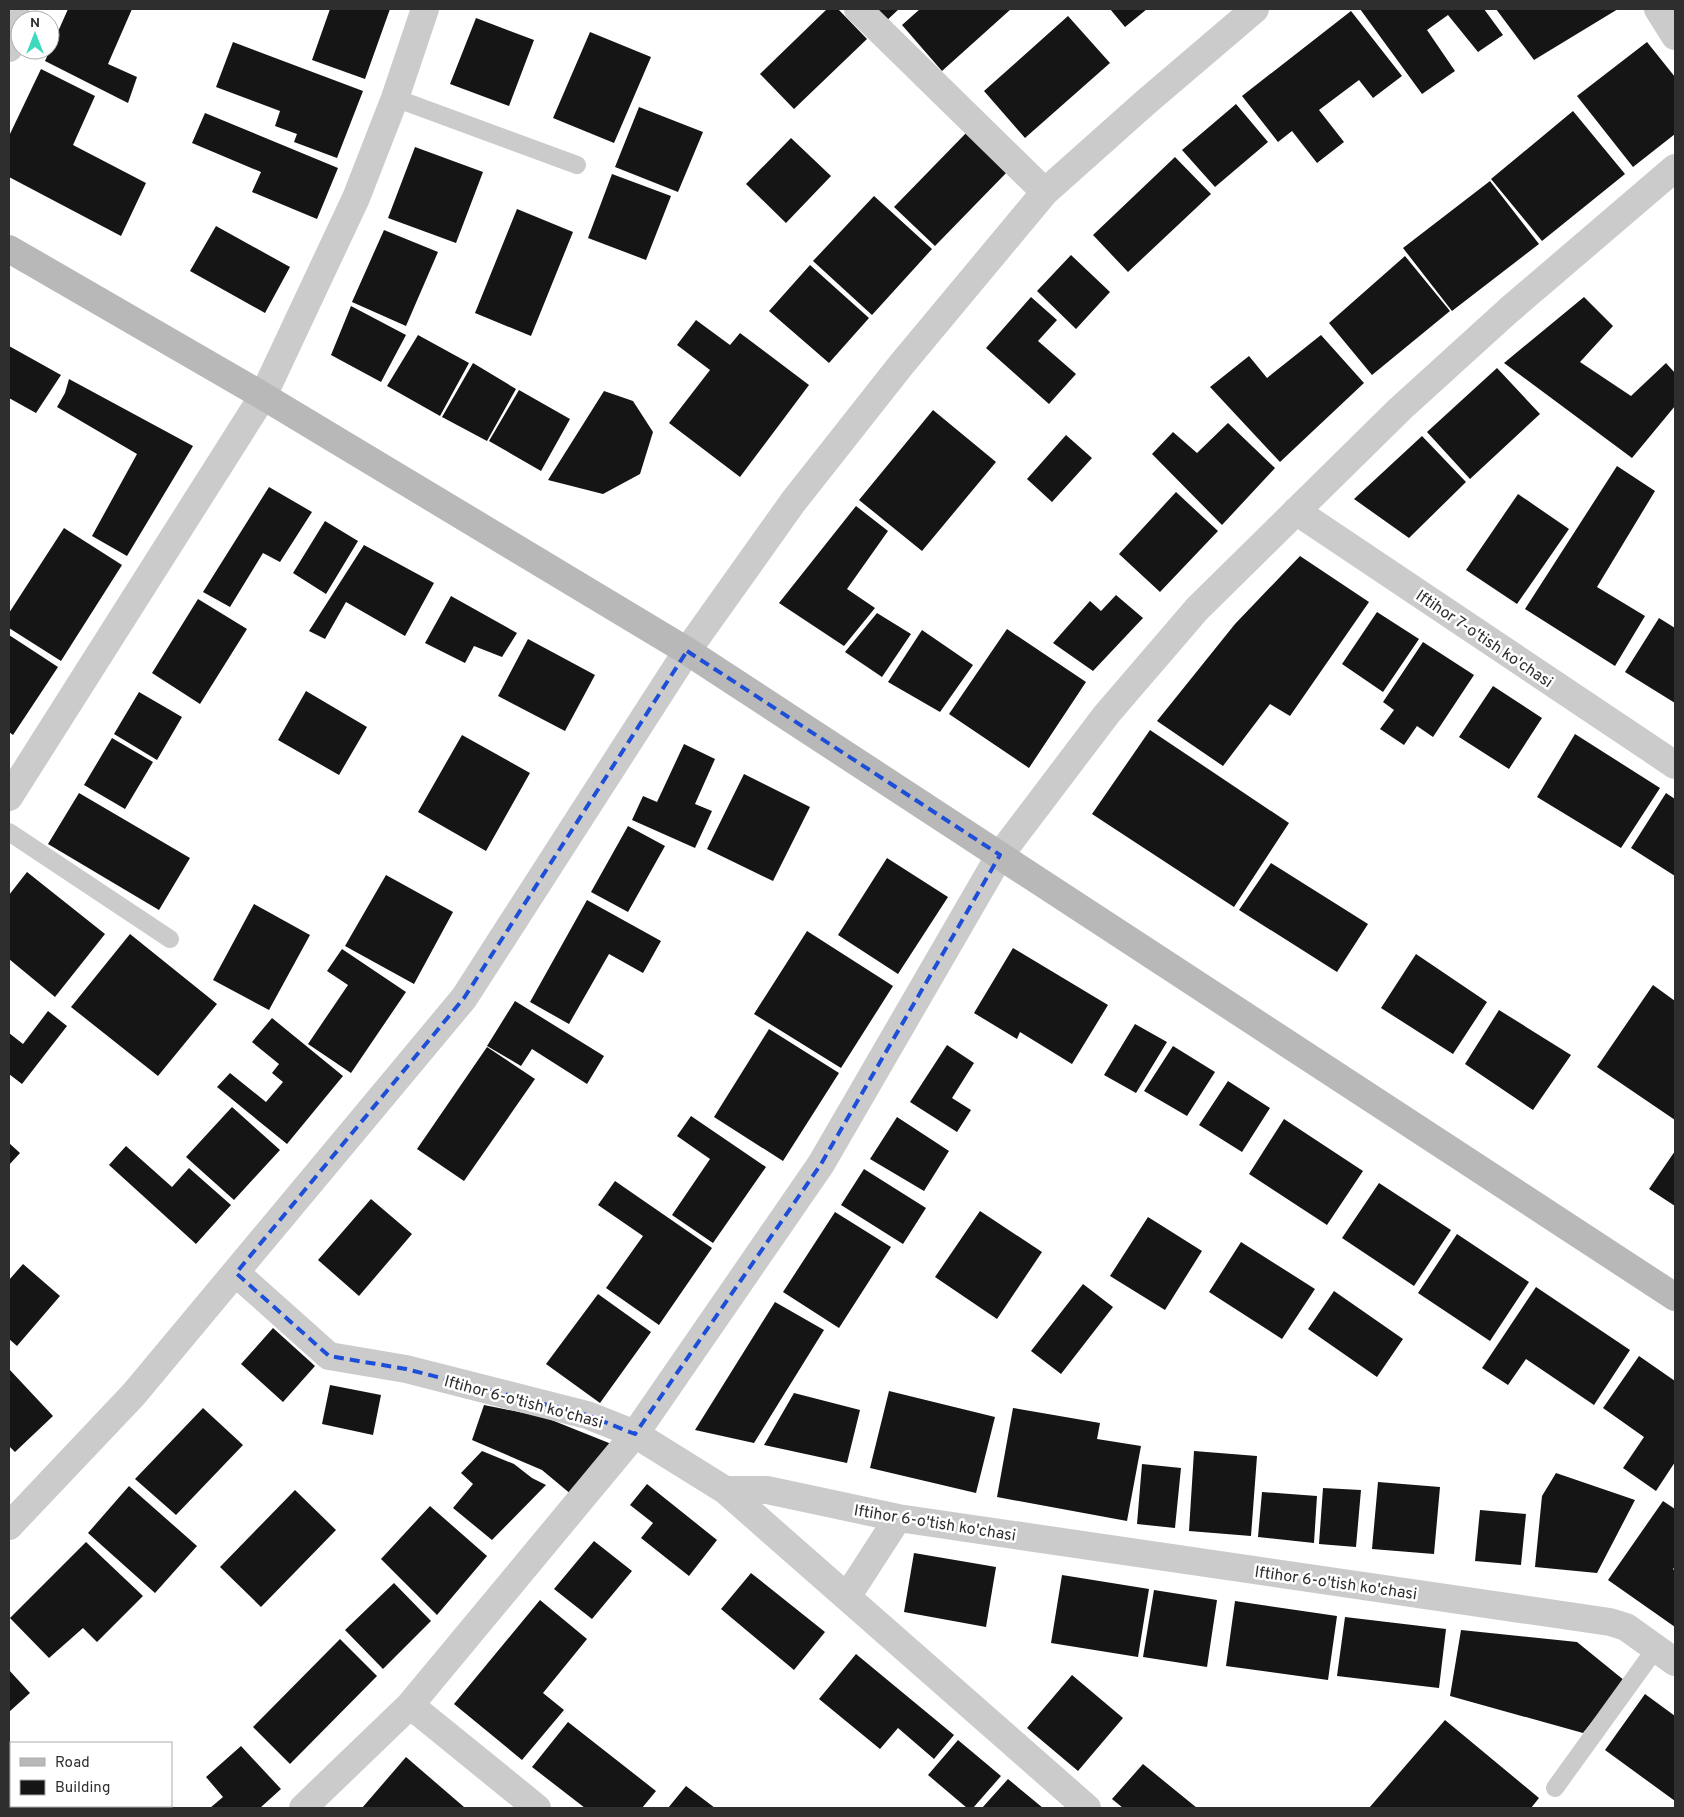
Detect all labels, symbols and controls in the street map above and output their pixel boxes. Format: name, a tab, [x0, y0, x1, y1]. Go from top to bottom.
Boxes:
north arrow	[10, 10, 60, 60]
text: N	[30, 15, 40, 32]
street label: Iftihor 7-o'tish ko'chasi	[1412, 586, 1556, 693]
street label: Iftihor 6-o'tish ko'chasi	[442, 1372, 605, 1434]
street label: Iftihor 6-o'tish ko'chasi	[852, 1501, 1017, 1547]
street label: Iftihor 6-o'tish ko'chasi	[1253, 1563, 1418, 1605]
legend	[10, 1742, 172, 1807]
text: Road	[55, 1754, 90, 1773]
text: Building	[55, 1779, 110, 1798]

